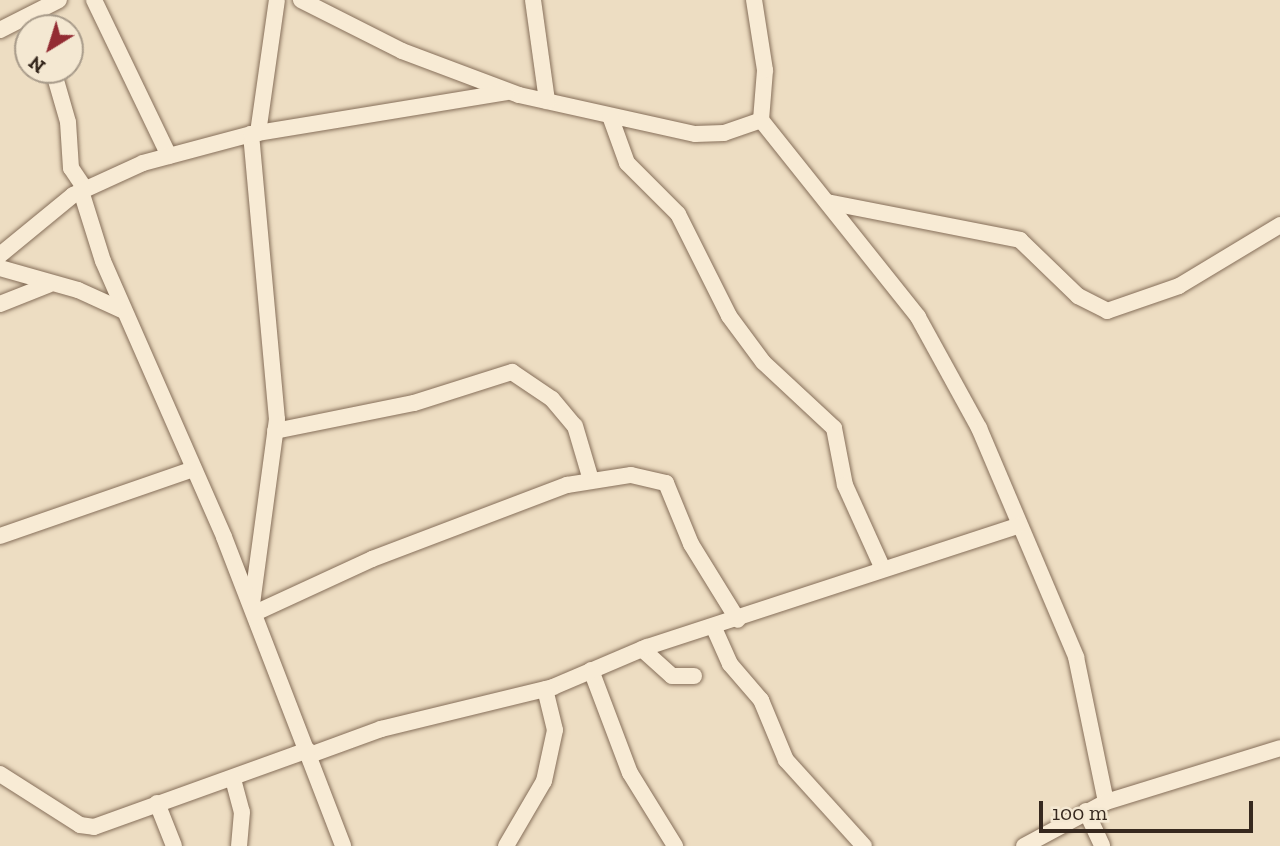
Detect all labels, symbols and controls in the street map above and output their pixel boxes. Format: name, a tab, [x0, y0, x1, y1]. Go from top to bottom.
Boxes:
north arrow	[14, 14, 84, 84]
text: N	[24, 51, 50, 78]
scale bar	[1042, 786, 1256, 830]
text: 100 m	[1052, 800, 1107, 825]

